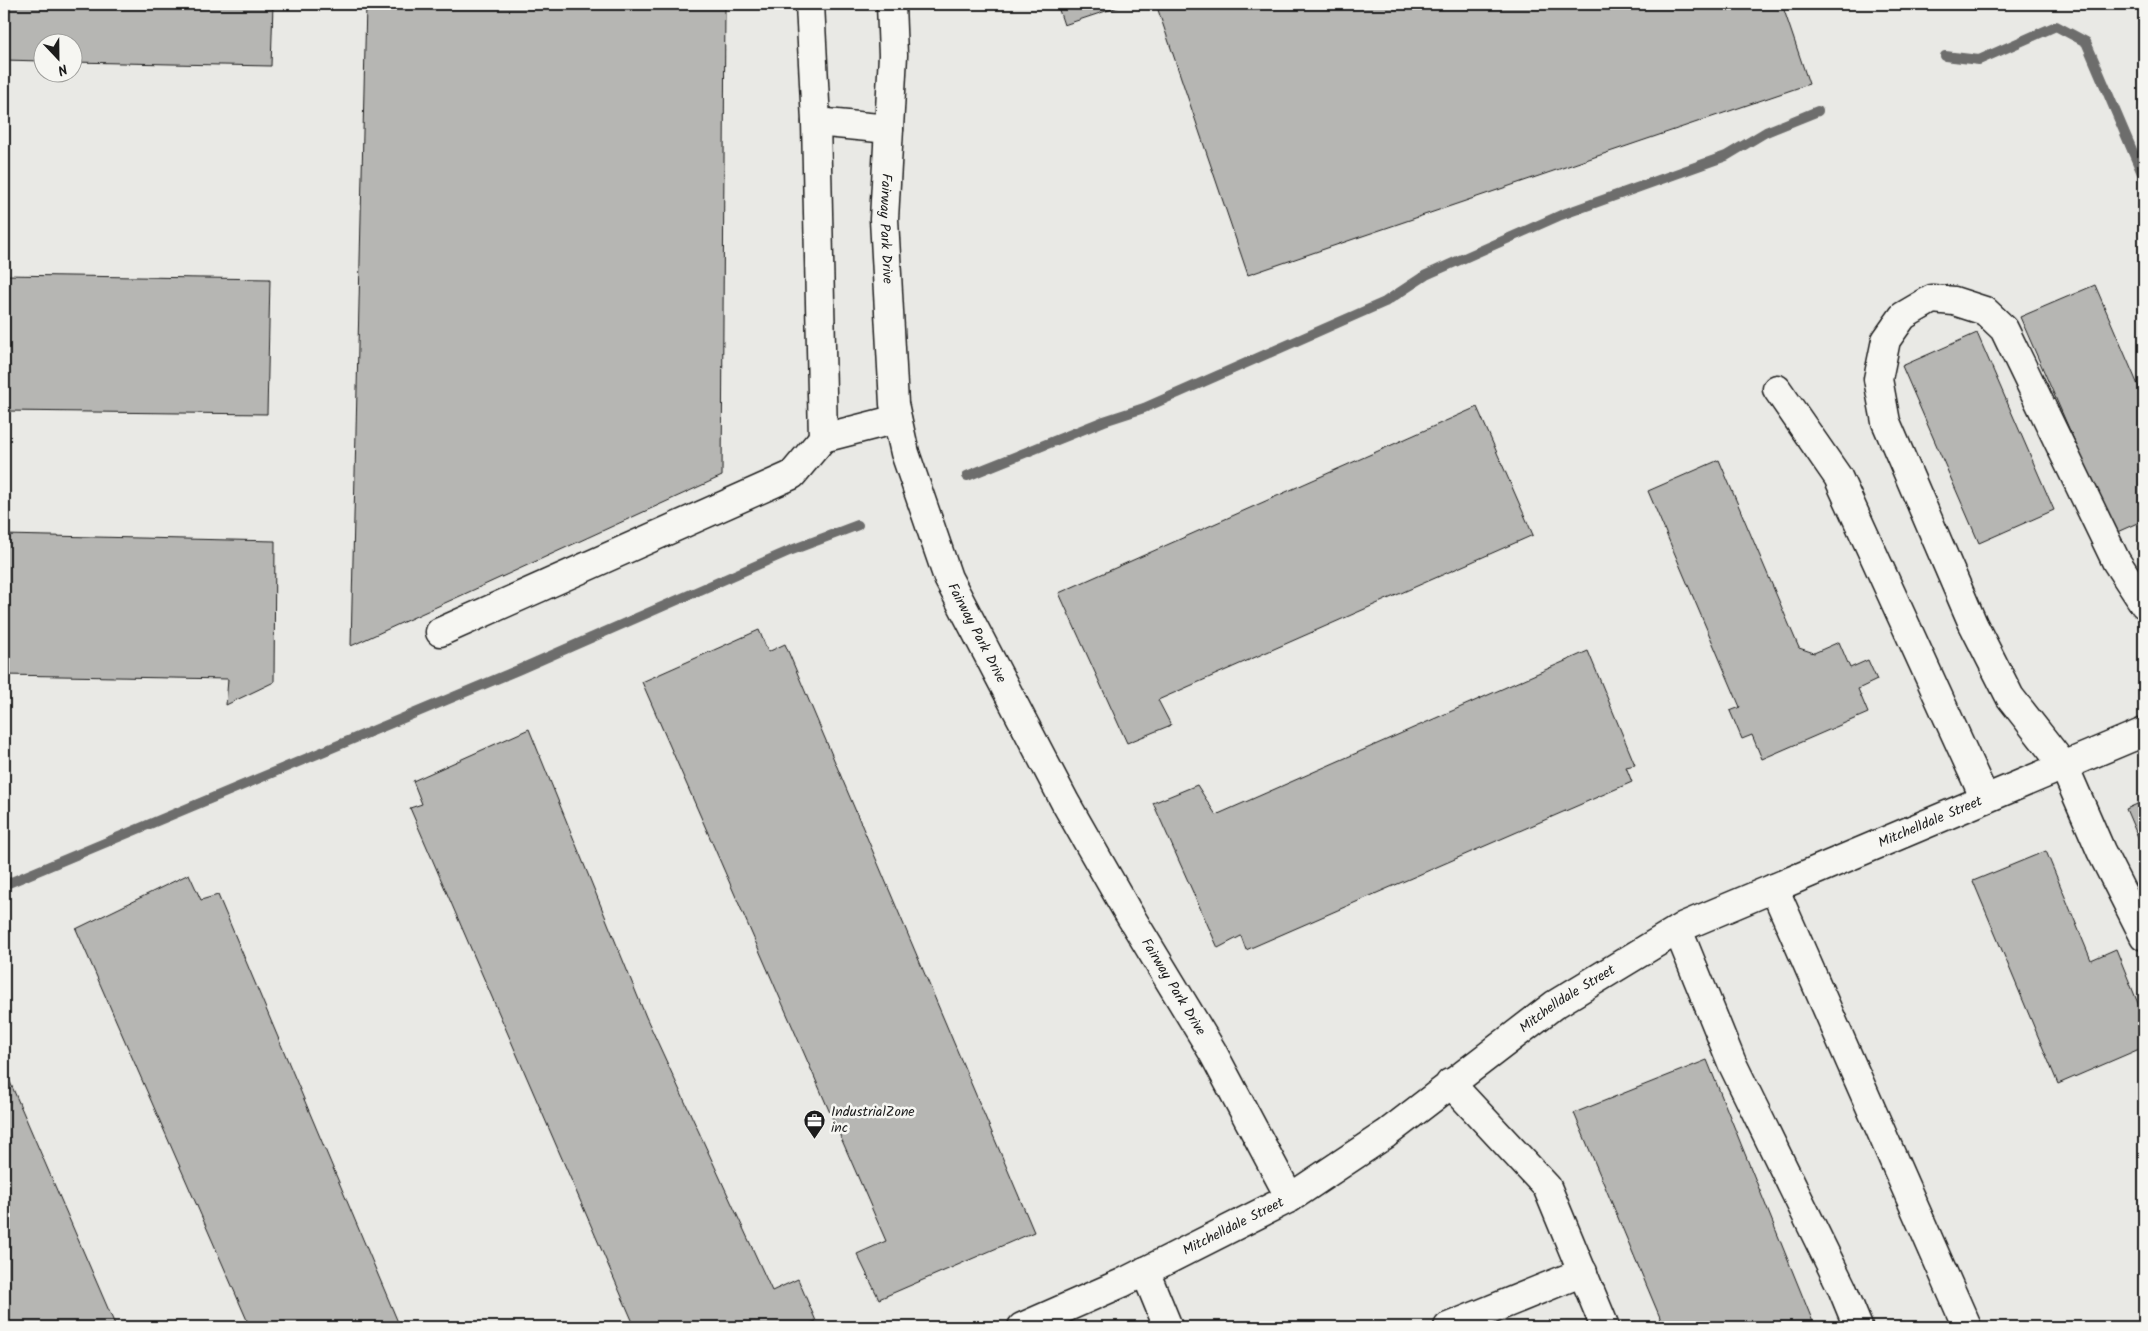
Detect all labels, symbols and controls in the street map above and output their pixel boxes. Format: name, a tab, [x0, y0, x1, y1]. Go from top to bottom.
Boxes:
north arrow	[32, 32, 82, 82]
text: N	[54, 57, 71, 81]
street label: Fairway Park Drive	[873, 173, 899, 285]
street label: Fairway Park Drive	[941, 579, 1012, 688]
street label: Mitchelldale Street	[1875, 790, 1986, 854]
street label: Fairway Park Drive	[1135, 934, 1212, 1040]
street label: Mitchelldale Street	[1515, 959, 1620, 1039]
place label: IndustrialZone inc	[831, 1101, 915, 1139]
office icon: IndustrialZone inc	[803, 1108, 827, 1139]
street label: Mitchelldale Street	[1179, 1191, 1288, 1262]

